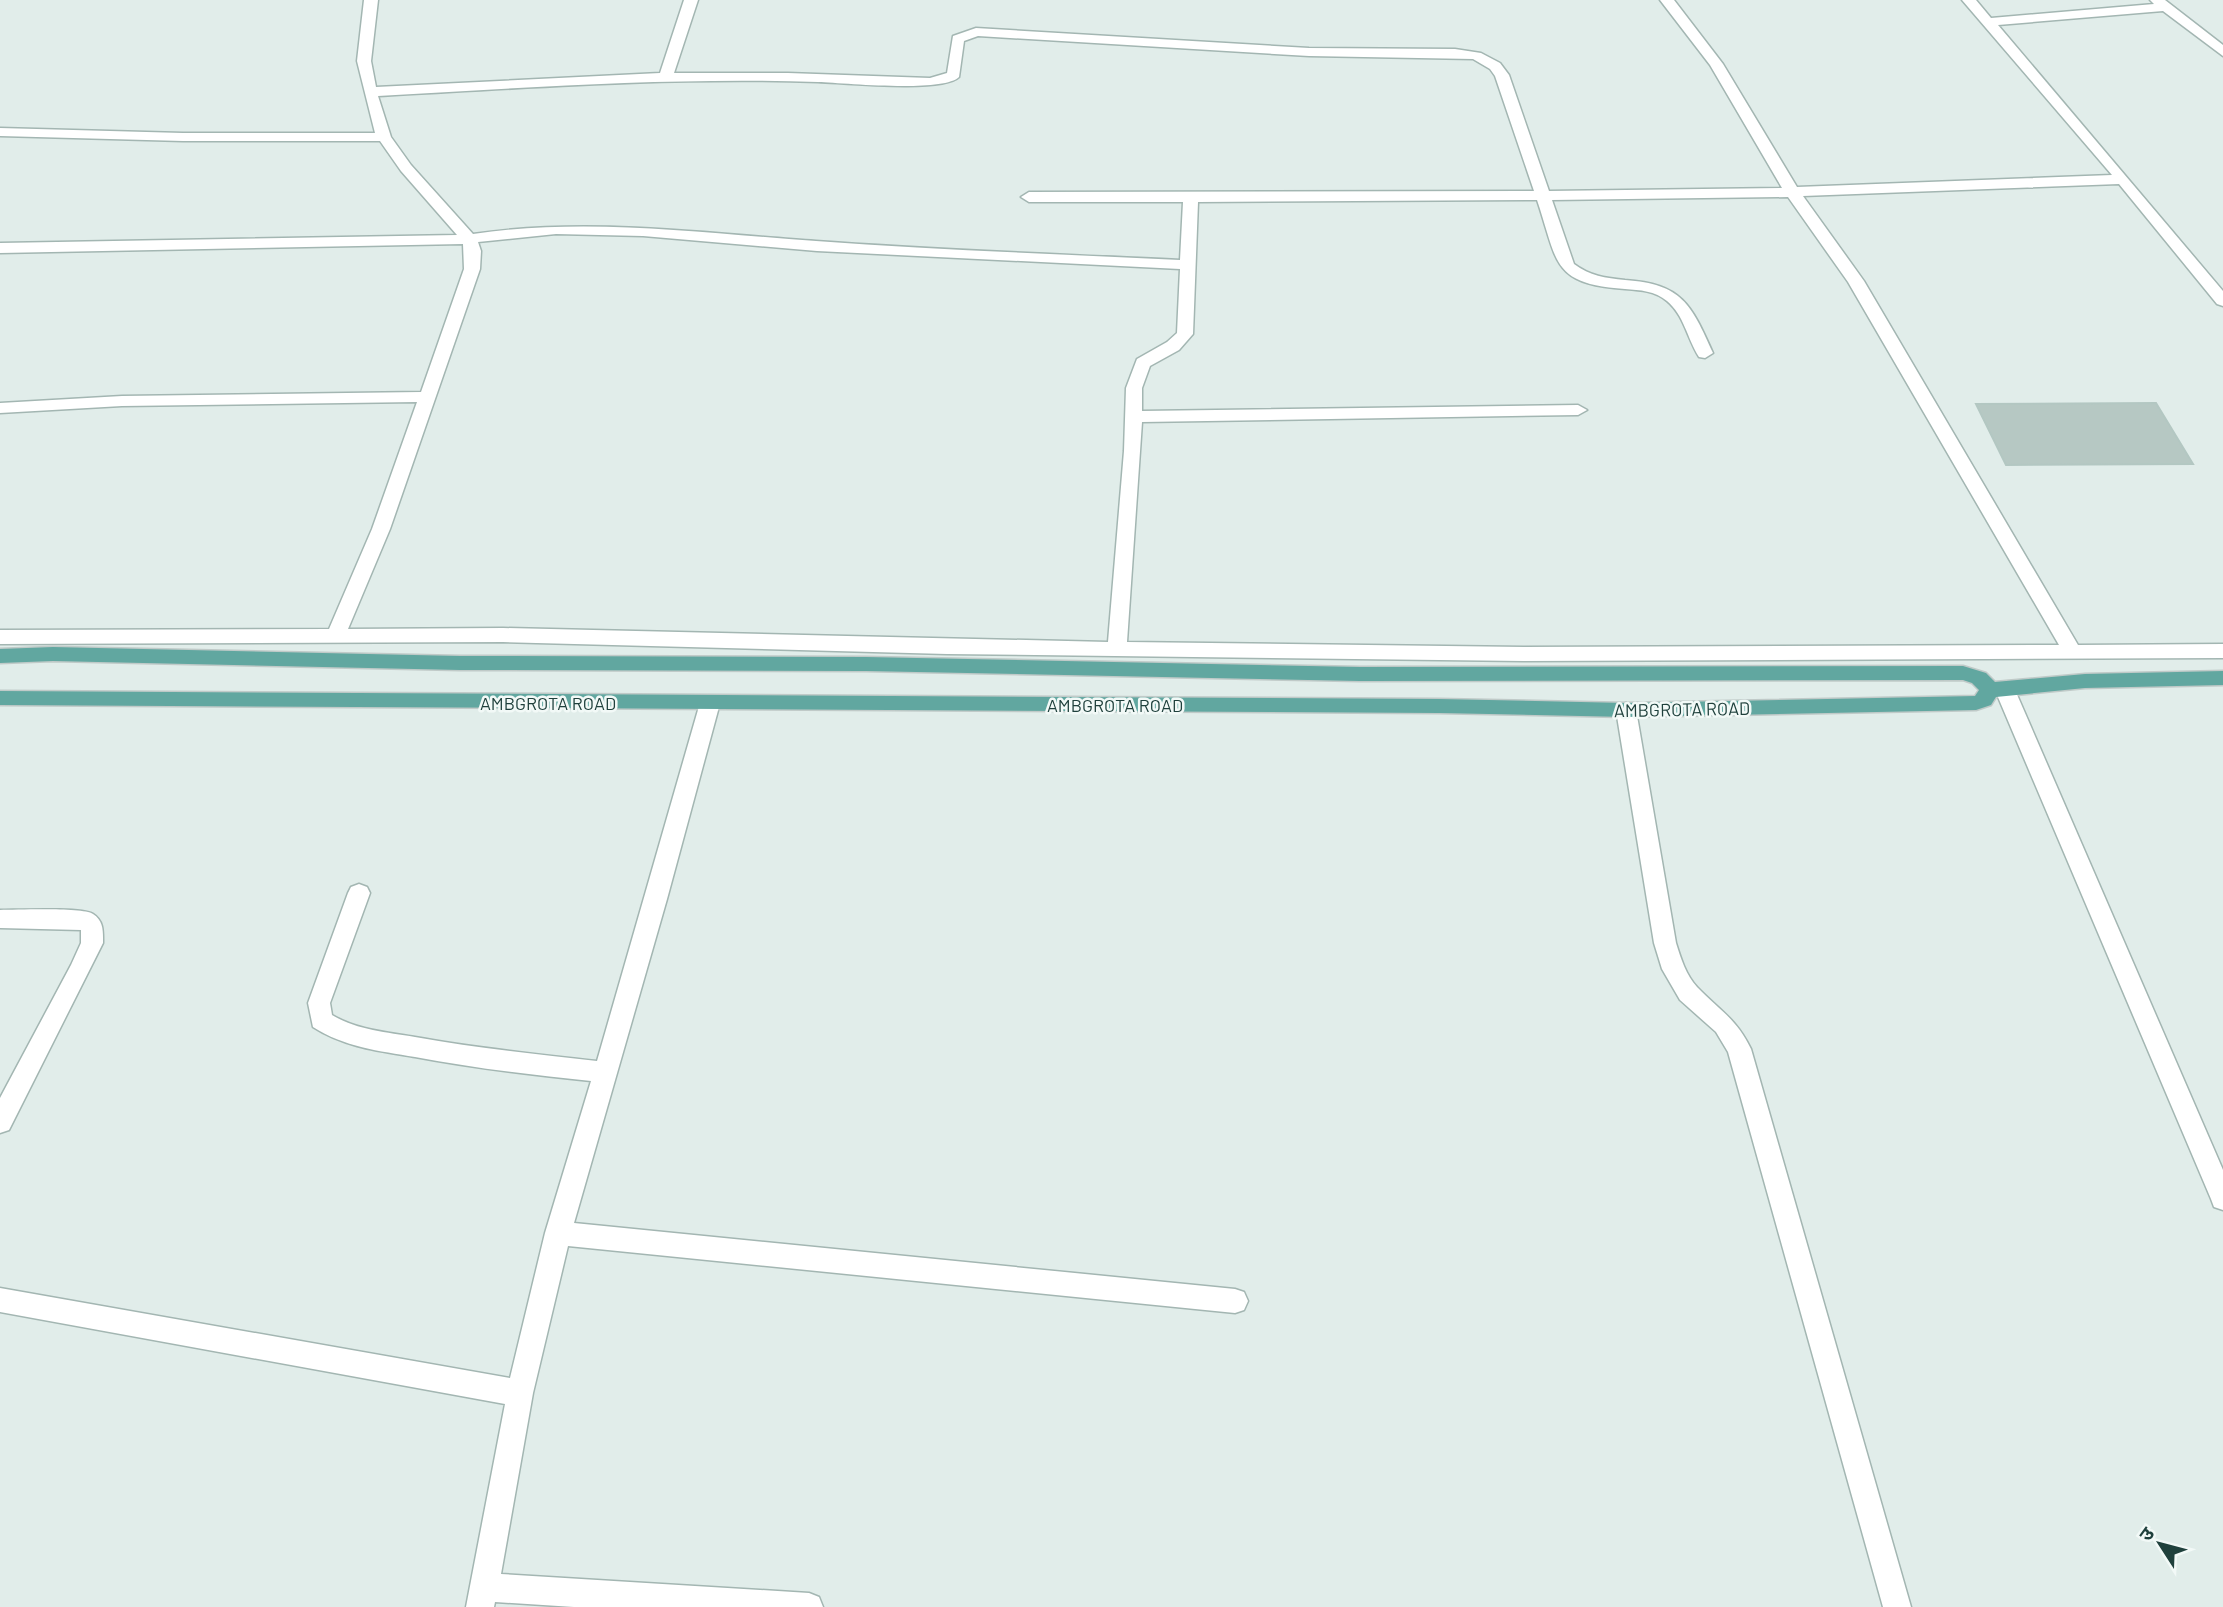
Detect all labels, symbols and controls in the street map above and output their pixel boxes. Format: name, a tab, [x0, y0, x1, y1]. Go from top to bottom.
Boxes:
street label: AMBGROTA ROAD	[480, 692, 616, 714]
street label: AMBGROTA ROAD	[1047, 694, 1183, 716]
street label: AMBGROTA ROAD	[1614, 697, 1750, 721]
north arrow	[2125, 1509, 2195, 1579]
text: उ	[2133, 1522, 2159, 1545]

